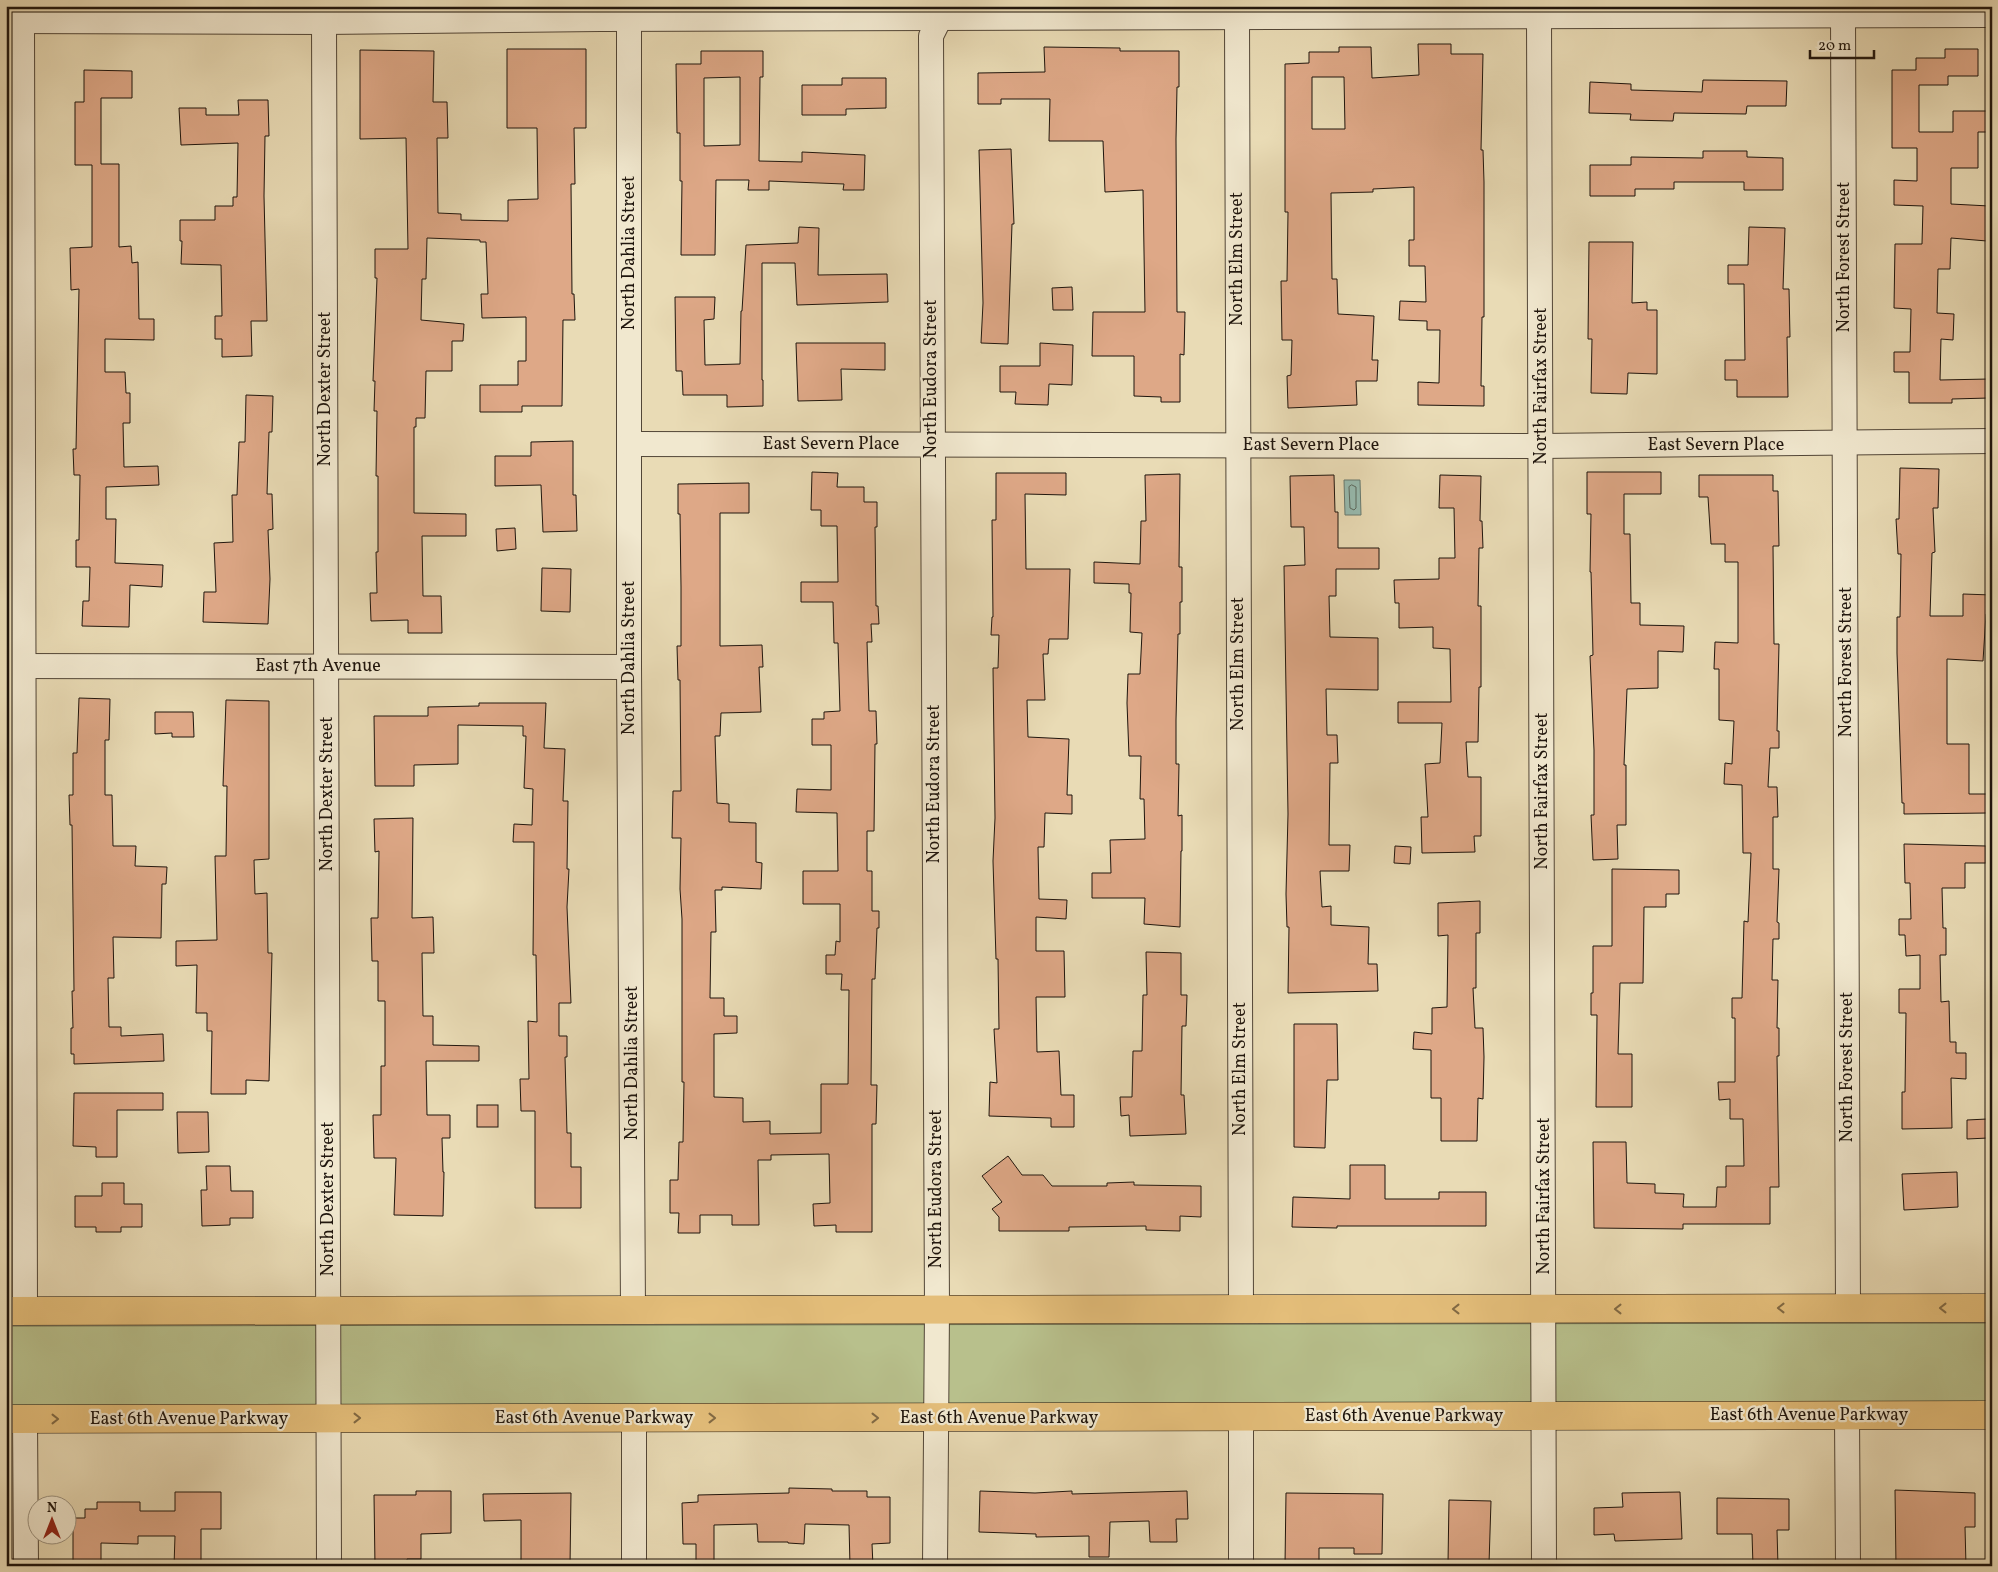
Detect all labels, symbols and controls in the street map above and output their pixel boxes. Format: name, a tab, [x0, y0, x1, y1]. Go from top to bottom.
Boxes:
scale bar	[1810, 28, 1874, 60]
text: 20 m	[1818, 36, 1851, 57]
street label: North Dahlia Street	[617, 176, 642, 330]
street label: North Forest Street	[1832, 182, 1857, 332]
street label: North Elm Street	[1225, 192, 1250, 326]
street label: North Eudora Street	[919, 299, 944, 459]
street label: North Fairfax Street	[1529, 307, 1554, 465]
street label: North Dexter Street	[313, 311, 338, 467]
street label: East Severn Place	[763, 432, 899, 457]
street label: East Severn Place	[1243, 433, 1379, 458]
street label: East Severn Place	[1648, 433, 1784, 458]
street label: North Dahlia Street	[617, 581, 642, 735]
street label: North Forest Street	[1834, 587, 1859, 737]
street label: North Elm Street	[1226, 597, 1251, 731]
street label: East 7th Avenue	[255, 654, 381, 679]
street label: North Eudora Street	[922, 704, 947, 864]
street label: North Fairfax Street	[1530, 712, 1555, 870]
street label: North Dexter Street	[315, 716, 340, 872]
street label: North Dahlia Street	[620, 986, 645, 1140]
street label: North Forest Street	[1835, 992, 1860, 1142]
street label: North Elm Street	[1228, 1002, 1253, 1136]
street label: North Eudora Street	[924, 1109, 949, 1269]
street label: North Fairfax Street	[1532, 1117, 1557, 1275]
street label: North Dexter Street	[316, 1121, 341, 1277]
one-way arrow	[1776, 1303, 1784, 1313]
one-way arrow	[1939, 1303, 1946, 1313]
one-way arrow	[1451, 1304, 1459, 1314]
one-way arrow	[1614, 1304, 1622, 1314]
street label: East 6th Avenue Parkway	[1710, 1403, 1909, 1428]
street label: East 6th Avenue Parkway	[1305, 1404, 1504, 1429]
street label: East 6th Avenue Parkway	[495, 1406, 694, 1431]
street label: East 6th Avenue Parkway	[900, 1406, 1099, 1431]
street label: East 6th Avenue Parkway	[90, 1407, 289, 1432]
one-way arrow	[354, 1413, 362, 1423]
one-way arrow	[709, 1413, 717, 1423]
one-way arrow	[872, 1413, 879, 1423]
one-way arrow	[52, 1414, 59, 1424]
north arrow	[28, 1494, 78, 1544]
text: N	[47, 1499, 57, 1518]

